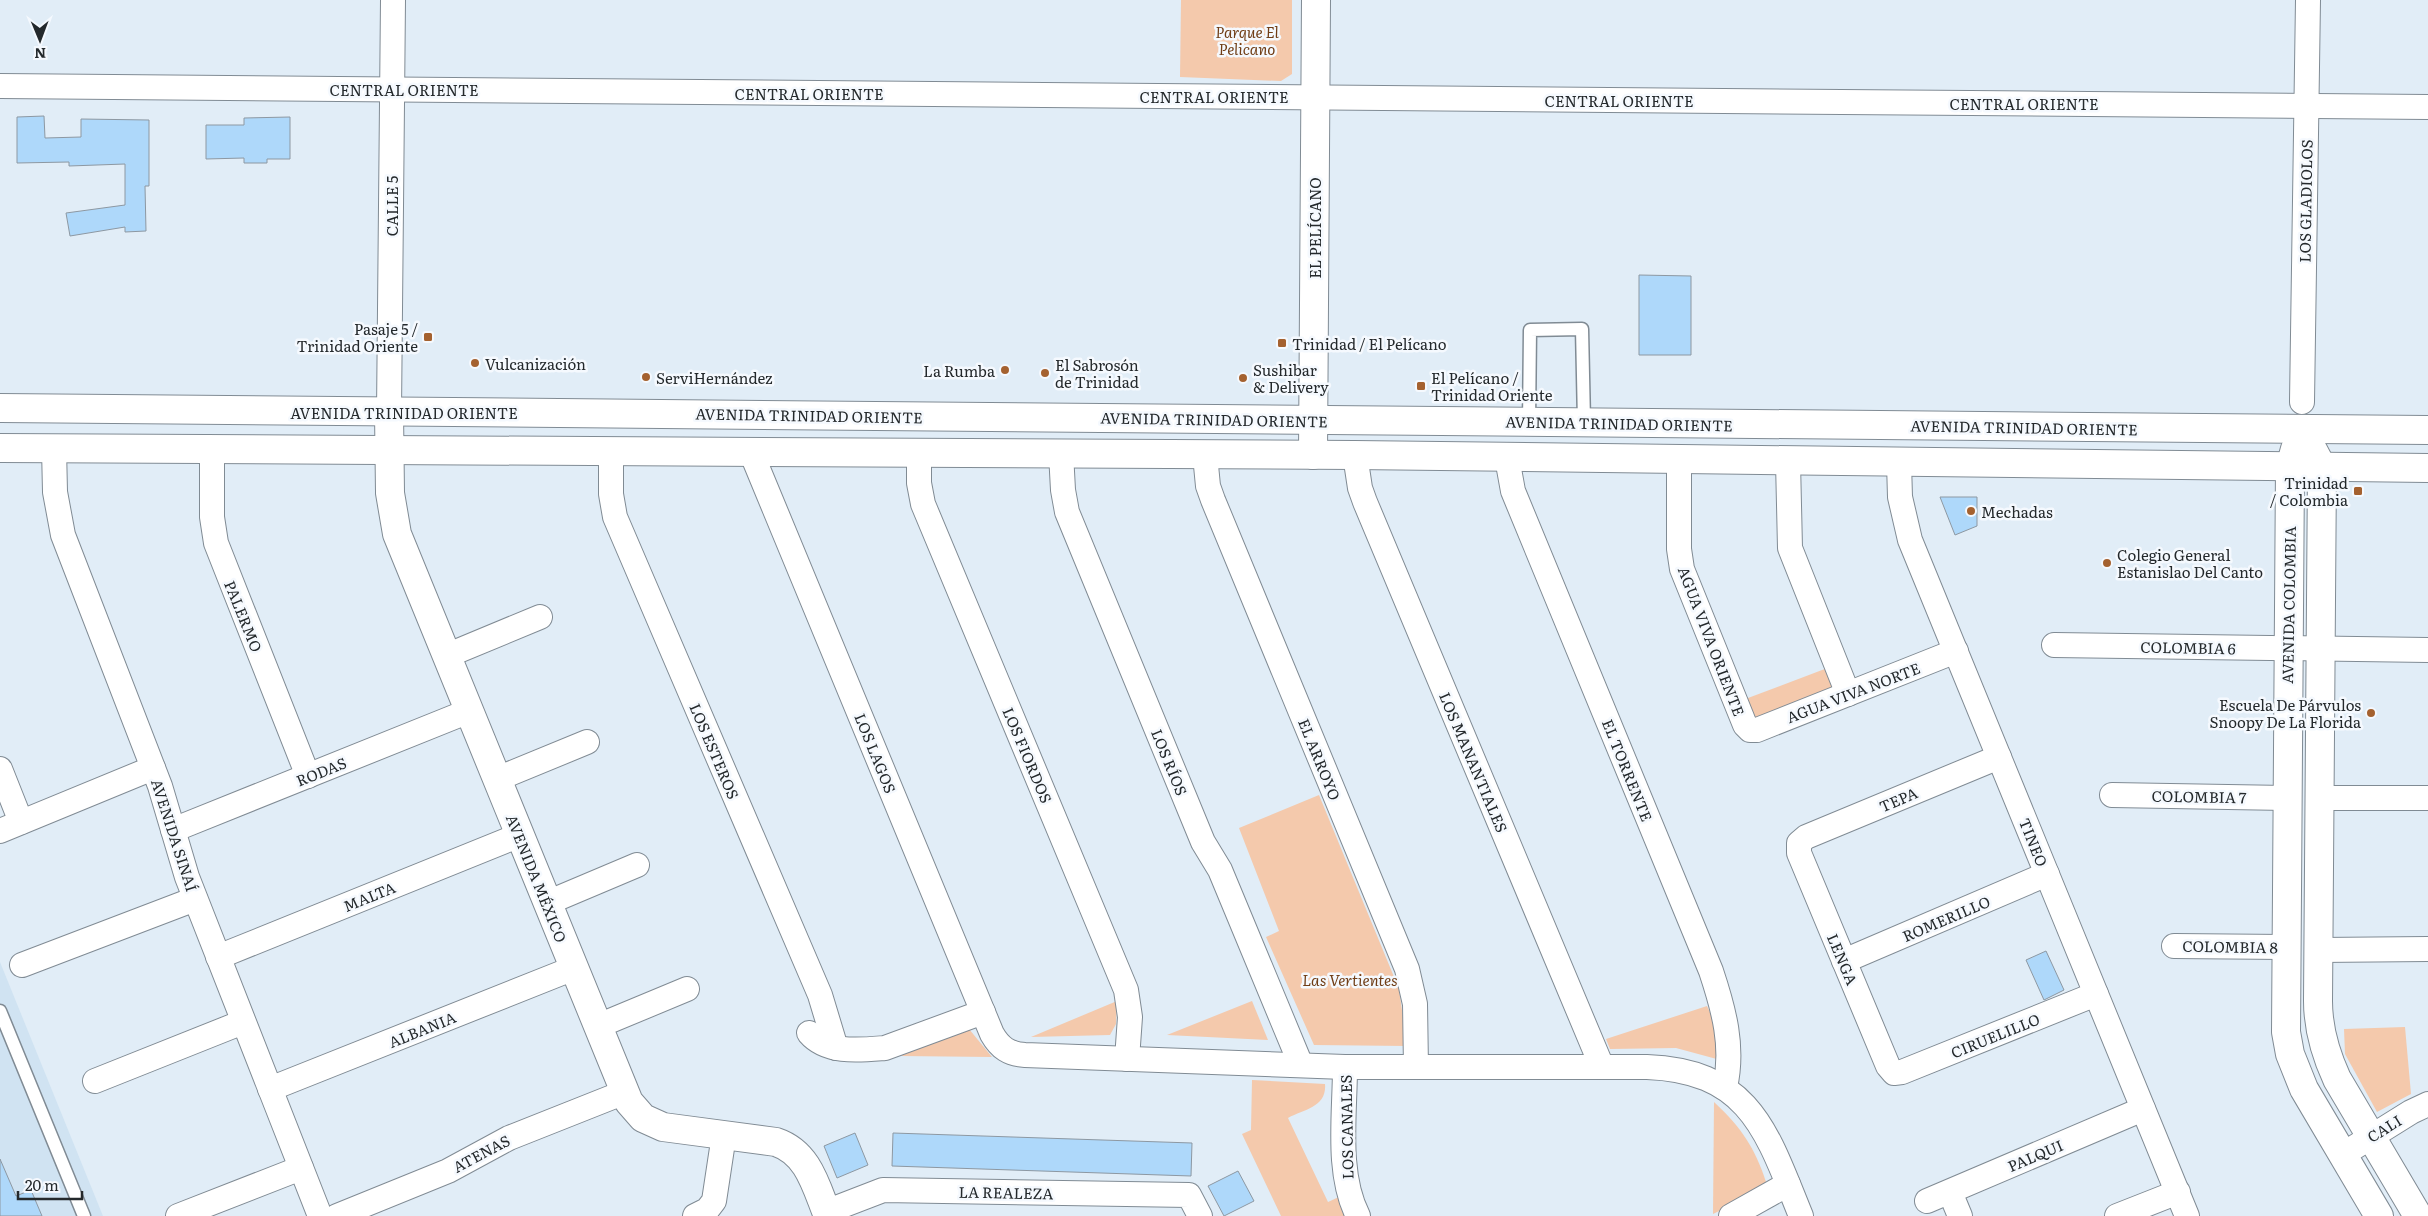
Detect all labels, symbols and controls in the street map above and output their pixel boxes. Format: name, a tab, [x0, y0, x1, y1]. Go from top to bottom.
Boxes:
north arrow	[15, 15, 65, 65]
park label: Parque El Pelicano	[1215, 20, 1280, 60]
text: N	[34, 44, 46, 64]
street label: CENTRAL ORIENTE	[329, 78, 479, 101]
street label: CENTRAL ORIENTE	[734, 82, 884, 105]
street label: CENTRAL ORIENTE	[1139, 85, 1289, 108]
street label: CENTRAL ORIENTE	[1544, 89, 1694, 112]
street label: CENTRAL ORIENTE	[1949, 92, 2099, 115]
street label: LOS GLADIOLOS	[2292, 139, 2318, 263]
street label: CALLE 5	[380, 175, 403, 236]
street label: EL PELÍCANO	[1303, 177, 1326, 279]
place label: Pasaje 5 / Trinidad Oriente	[297, 317, 419, 357]
marker: Pasaje 5 / Trinidad Oriente	[422, 331, 434, 343]
place label: Trinidad / El Pelícano	[1292, 332, 1447, 355]
marker: Trinidad / El Pelícano	[1276, 337, 1288, 349]
place label: Vulcanización	[485, 352, 586, 375]
place label: El Sabrosón de Trinidad	[1055, 353, 1139, 393]
marker: Vulcanización	[469, 357, 481, 369]
place label: Sushibar & Delivery	[1253, 358, 1329, 398]
place label: La Rumba	[923, 359, 996, 382]
marker: La Rumba	[999, 364, 1011, 376]
place label: ServiHernández	[656, 366, 772, 389]
place label: El Pelícano / Trinidad Oriente	[1431, 366, 1553, 406]
marker: El Sabrosón de Trinidad	[1039, 367, 1051, 379]
marker: ServiHernández	[640, 371, 652, 383]
marker: Sushibar & Delivery	[1237, 372, 1249, 384]
marker: El Pelícano / Trinidad Oriente	[1415, 380, 1427, 392]
street label: AVENIDA TRINIDAD ORIENTE	[290, 401, 518, 424]
street label: AVENIDA TRINIDAD ORIENTE	[695, 402, 923, 428]
street label: AVENIDA TRINIDAD ORIENTE	[1100, 406, 1328, 432]
street label: AVENIDA TRINIDAD ORIENTE	[1505, 410, 1733, 436]
street label: AVENIDA TRINIDAD ORIENTE	[1910, 414, 2138, 440]
place label: Trinidad / Colombia	[2270, 471, 2349, 511]
marker: Trinidad / Colombia	[2352, 485, 2364, 497]
place label: Mechadas	[1981, 500, 2053, 523]
marker: Mechadas	[1965, 505, 1977, 517]
street label: AVENIDA COLOMBIA	[2275, 526, 2301, 684]
place label: Colegio General Estanislao Del Canto	[2117, 543, 2263, 583]
marker: Colegio General Estanislao Del Canto	[2101, 557, 2113, 569]
street label: AGUA VIVA ORIENTE	[1673, 563, 1751, 719]
street label: PALERMO	[219, 577, 269, 655]
street label: COLOMBIA 6	[2140, 635, 2236, 659]
street label: AGUA VIVA NORTE	[1783, 656, 1923, 728]
street label: LOS MANANTIALES	[1434, 688, 1514, 836]
place label: Escuela De Párvulos Snoopy De La Florida	[2209, 693, 2362, 733]
street label: LOS ESTEROS	[684, 699, 746, 803]
street label: LOS FIORDOS	[997, 703, 1059, 807]
marker: Escuela De Párvulos Snoopy De La Florida	[2365, 707, 2377, 719]
street label: LOS LAGOS	[849, 709, 903, 797]
street label: EL ARROYO	[1293, 715, 1347, 803]
street label: EL TORRENTE	[1597, 715, 1659, 825]
street label: LOS RÍOS	[1146, 725, 1194, 799]
street label: RODAS	[292, 751, 350, 791]
street label: AVENIDA SINAÍ	[146, 776, 204, 894]
street label: TEPA	[1875, 781, 1921, 817]
street label: COLOMBIA 7	[2151, 784, 2247, 808]
street label: AVENIDA MÉXICO	[501, 810, 573, 946]
street label: TINEO	[2014, 814, 2054, 870]
street label: MALTA	[339, 875, 399, 917]
street label: ROMERILLO	[1899, 889, 1993, 947]
street label: LENGA	[1822, 930, 1864, 988]
street label: COLOMBIA 8	[2182, 934, 2278, 958]
park label: Las Vertientes	[1302, 968, 1398, 991]
street label: ALBANIA	[385, 1005, 459, 1053]
street label: CIRUELILLO	[1947, 1007, 2043, 1063]
street label: LOS CANALES	[1334, 1074, 1358, 1180]
street label: CALI	[2362, 1108, 2406, 1148]
street label: ATENAS	[448, 1128, 514, 1178]
street label: PALQUI	[2004, 1133, 2066, 1177]
scale bar	[18, 1168, 81, 1200]
text: 20 m	[25, 1173, 59, 1196]
street label: LA REALEZA	[958, 1180, 1054, 1204]

